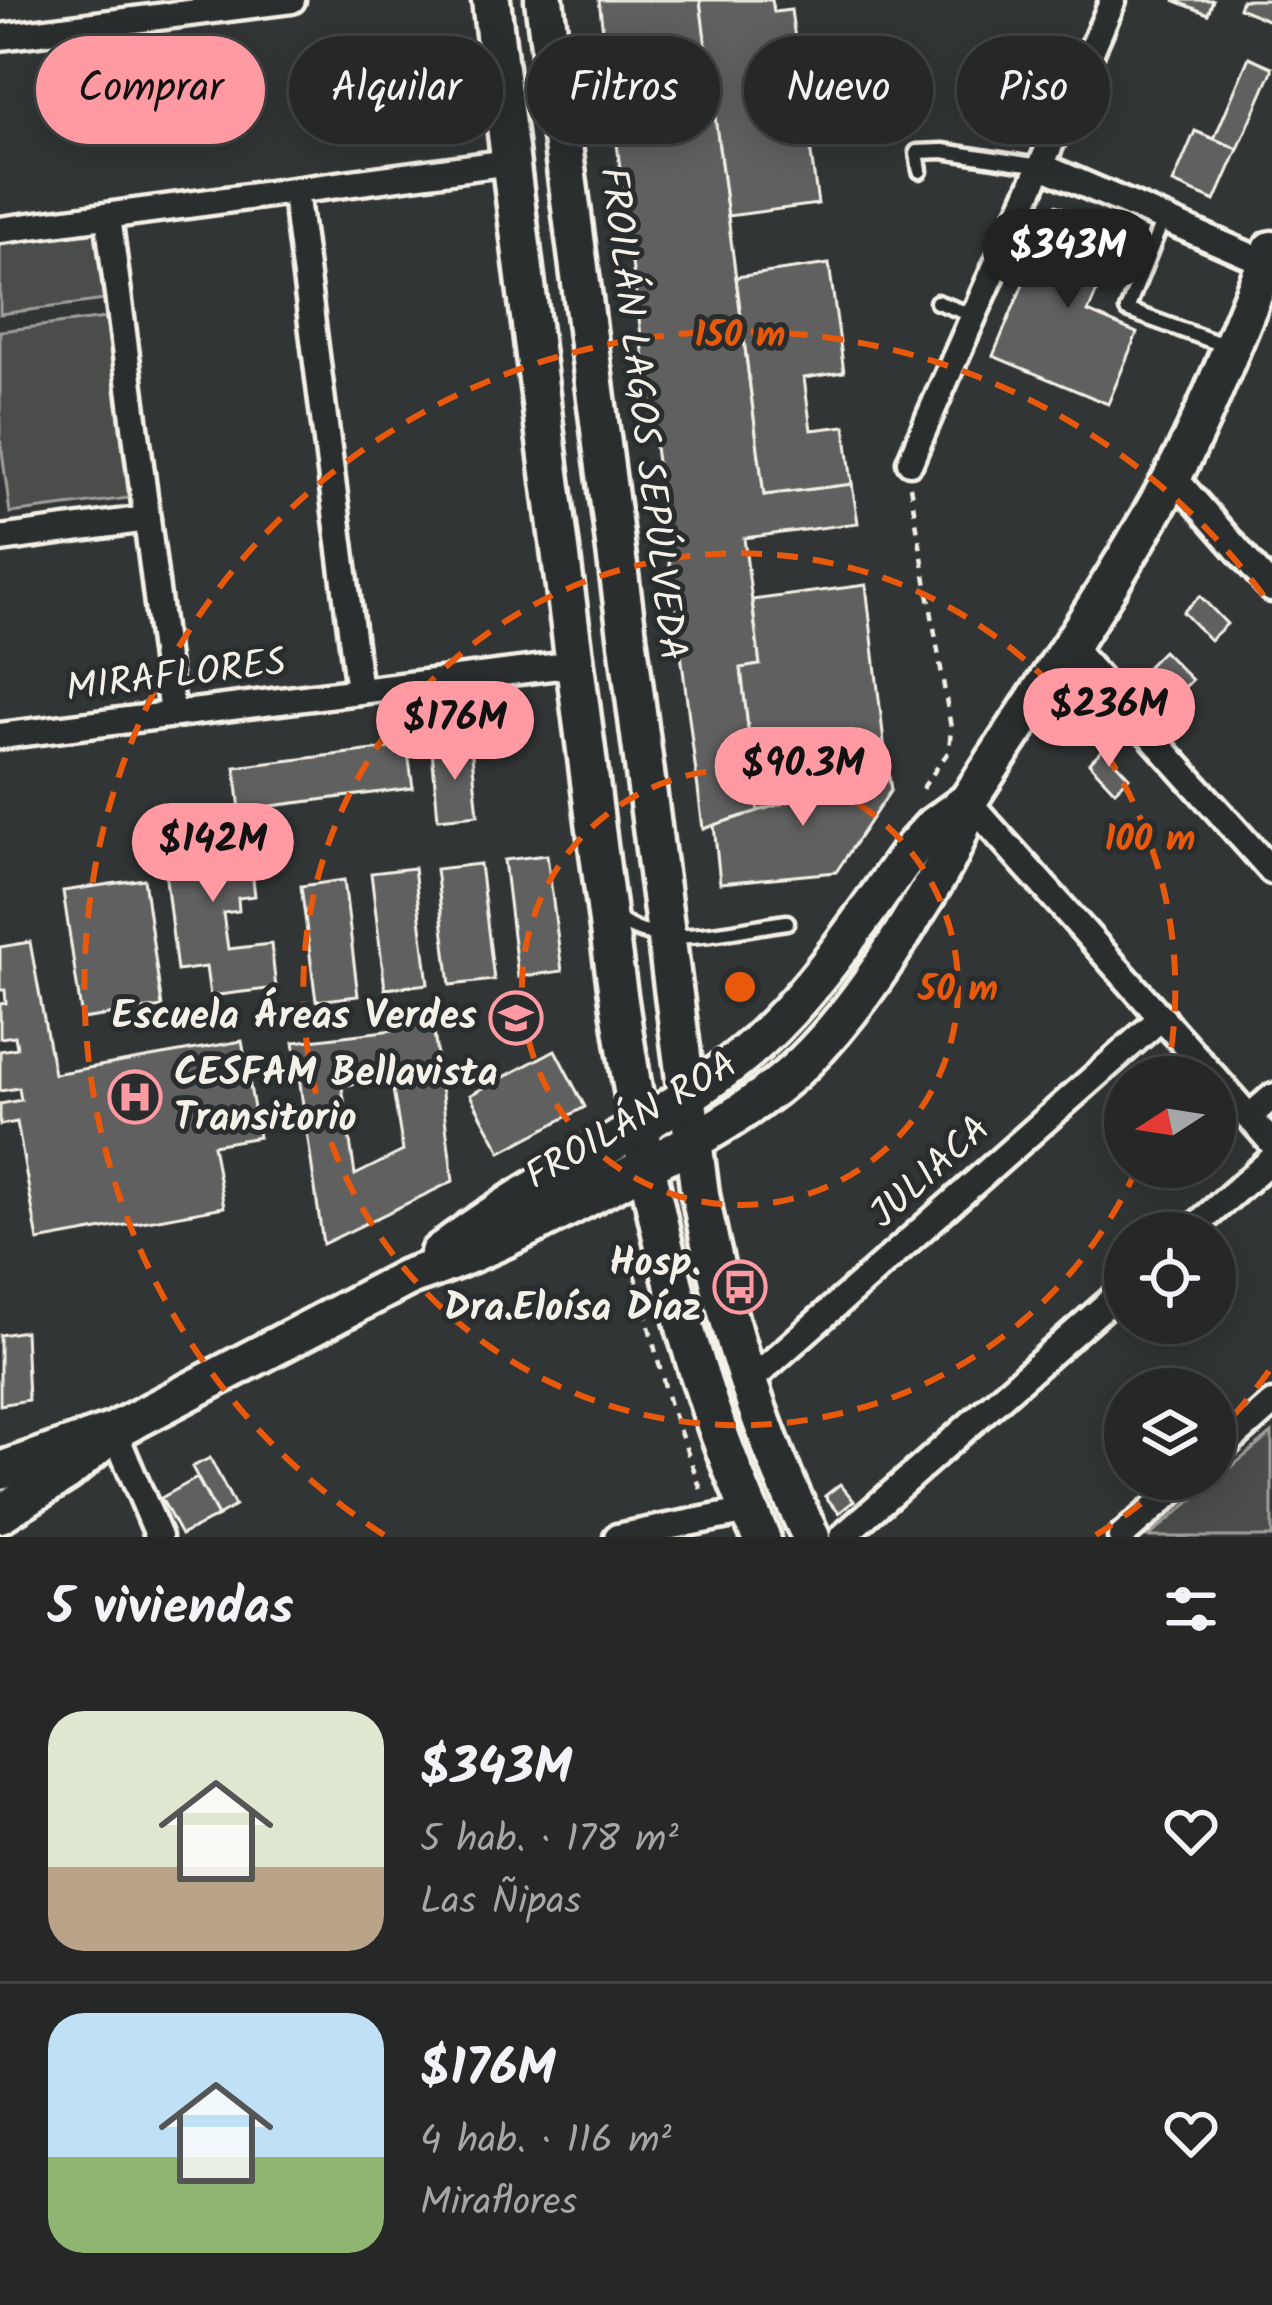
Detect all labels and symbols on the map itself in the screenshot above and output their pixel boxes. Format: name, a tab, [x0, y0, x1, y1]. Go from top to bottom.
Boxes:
street label: FROILÁN LAGOS SEPÚLVEDA	[580, 164, 702, 664]
pin: $343M	[984, 209, 1152, 311]
text: 150 m	[695, 308, 785, 365]
street label: MIRAFLORES	[62, 633, 290, 721]
pin: $236M	[1025, 668, 1193, 770]
pin: $176M	[371, 681, 539, 783]
pin: $90.3M	[705, 727, 901, 829]
pin: $142M	[129, 803, 297, 905]
text: 100 m	[1104, 812, 1196, 869]
text: 50 m	[917, 962, 998, 1019]
centre of rings	[719, 966, 761, 1008]
place label: Escuela Áreas Verdes	[112, 987, 477, 1049]
school or university icon: Escuela Áreas Verdes	[488, 990, 544, 1046]
street label: FROILÁN ROA	[514, 1036, 750, 1208]
place label: CESFAM Bellavista Transitorio	[174, 1044, 498, 1151]
north arrow	[1104, 1056, 1236, 1188]
hospital icon: CESFAM Bellavista Transitorio	[107, 1069, 163, 1125]
street label: JULIACA	[856, 1101, 1006, 1245]
place label: Hosp. Dra.Eloísa Díaz	[444, 1234, 701, 1341]
bus stop icon: Hosp. Dra.Eloísa Díaz	[712, 1259, 768, 1315]

